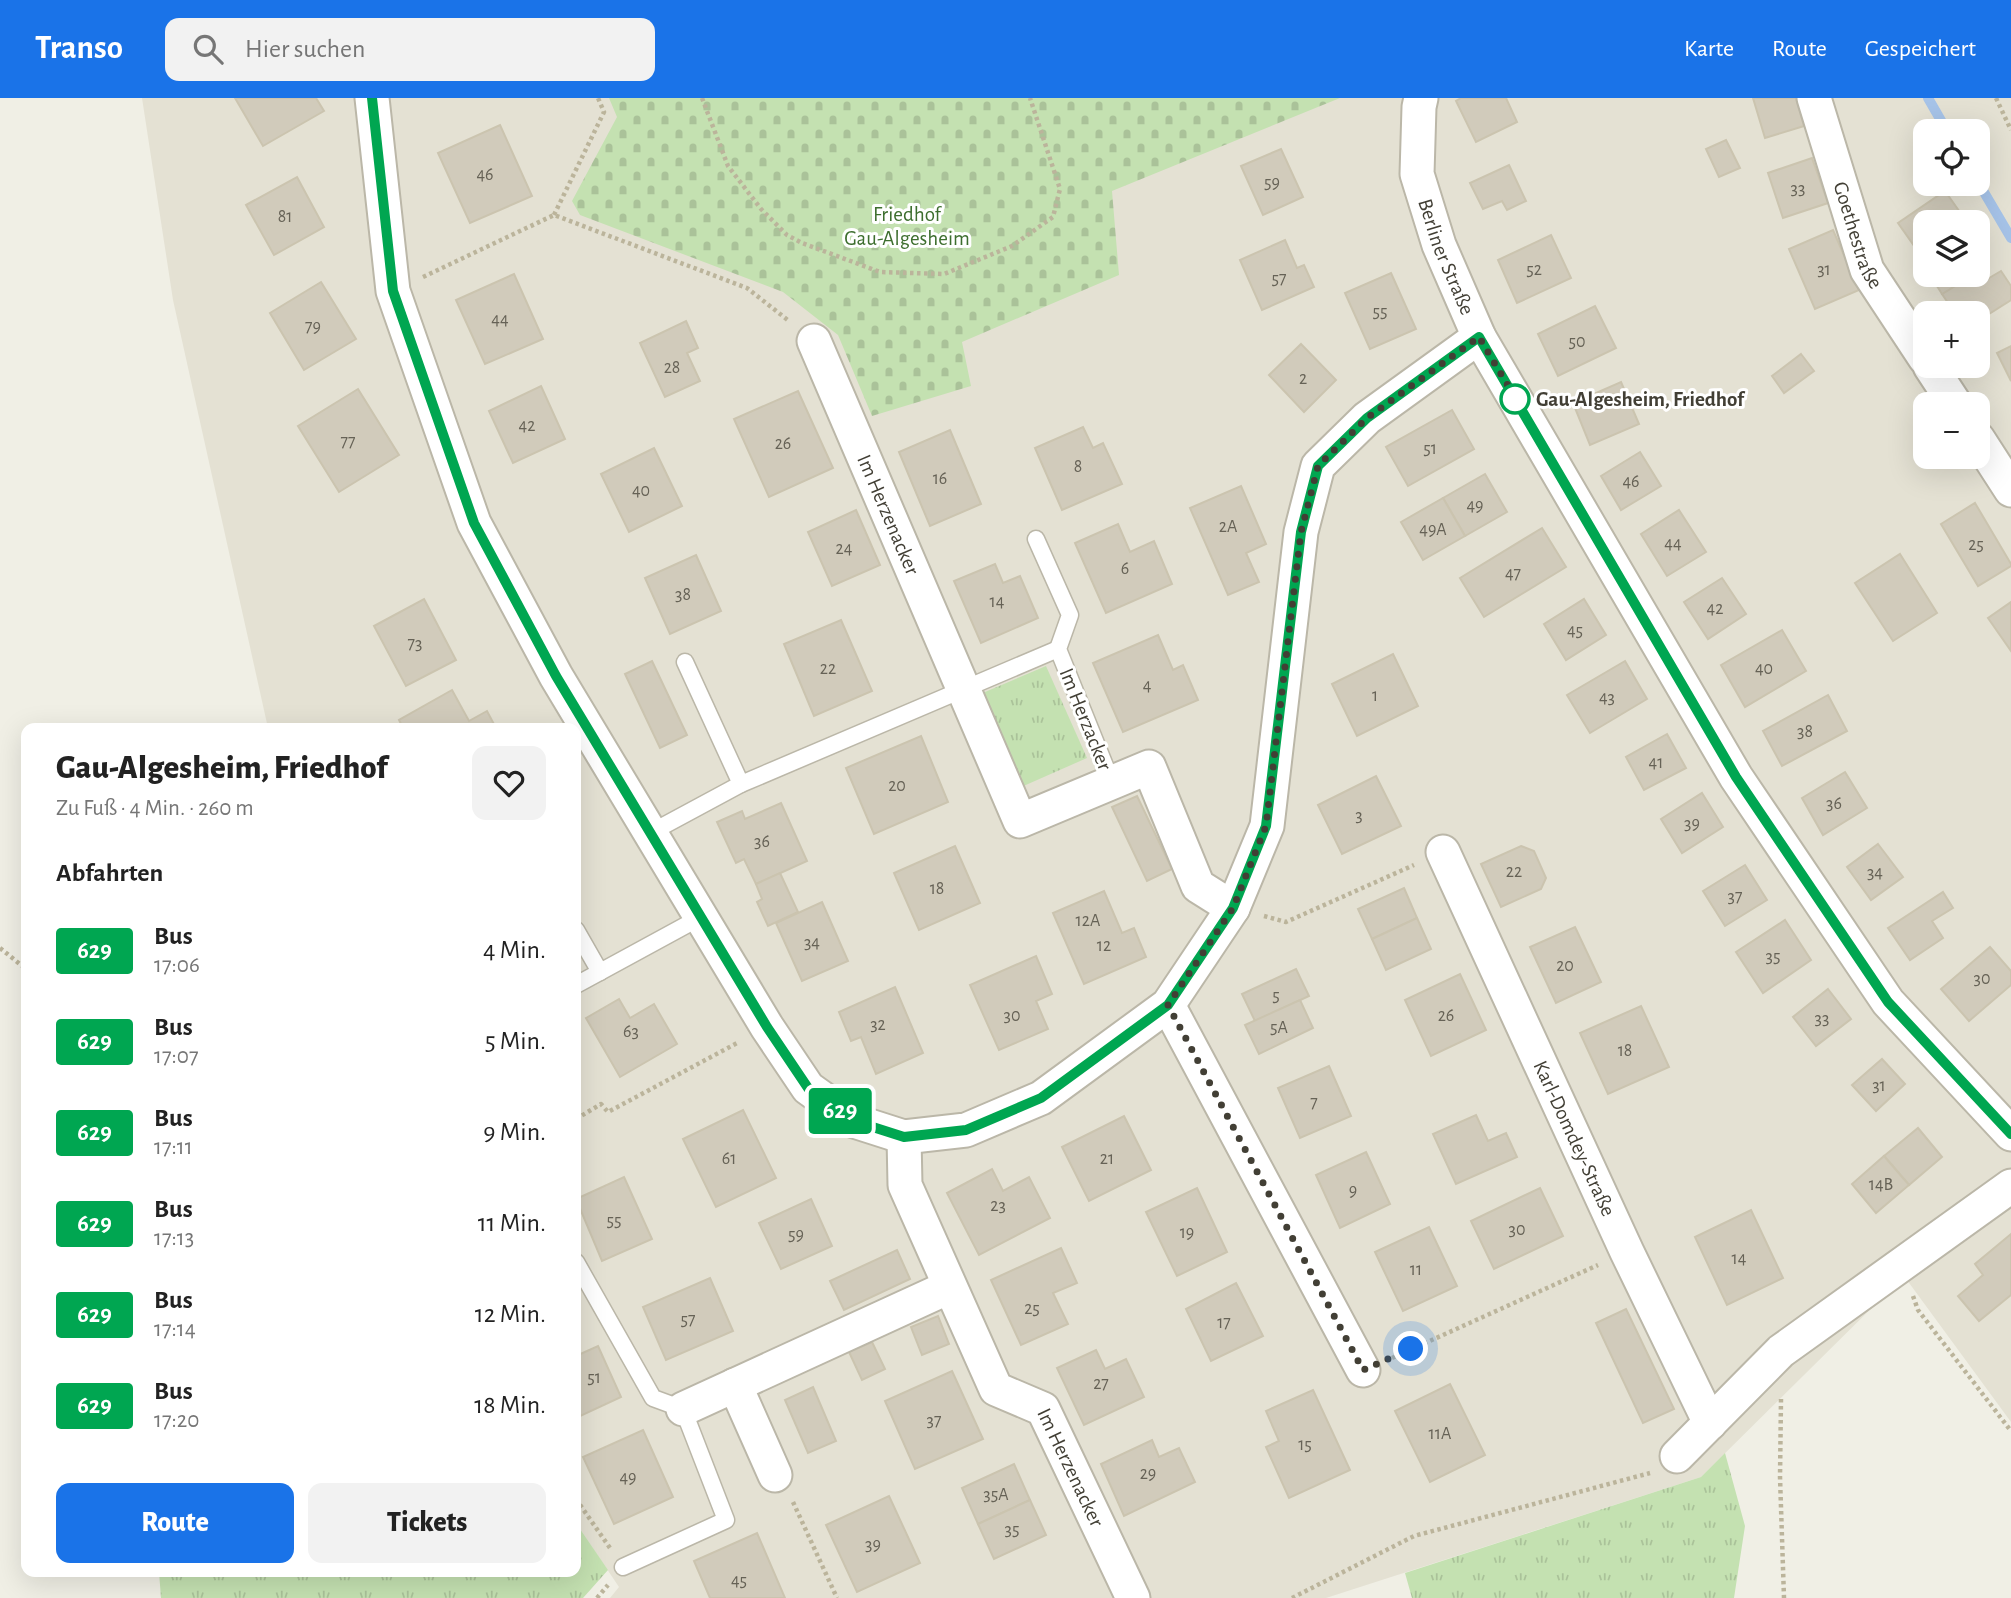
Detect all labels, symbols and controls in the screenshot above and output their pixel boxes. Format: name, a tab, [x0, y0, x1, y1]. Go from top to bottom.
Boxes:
search box	[165, 18, 655, 81]
icon: search	[189, 30, 227, 68]
text: Transo	[35, 32, 123, 65]
text: Hier suchen	[245, 36, 366, 62]
text: Karte	[1684, 37, 1734, 61]
text: Route	[1772, 37, 1827, 61]
text: Gespeichert	[1865, 37, 1976, 61]
map controls	[1913, 119, 1990, 469]
button: locate	[1913, 119, 1990, 196]
house number: 46	[476, 166, 494, 184]
house number: 59	[1264, 174, 1280, 192]
street label: Goethestraße	[1829, 179, 1886, 293]
house number: 33	[1791, 180, 1805, 198]
street label: Berliner Straße	[1414, 196, 1478, 318]
park label: Friedhof Gau-Algesheim	[844, 204, 970, 249]
house number: 81	[278, 208, 292, 226]
button: layers	[1913, 210, 1990, 287]
house number: 52	[1526, 261, 1542, 279]
house number: 31	[1817, 261, 1831, 279]
house number: 57	[1271, 270, 1287, 288]
button: +	[1913, 301, 1990, 378]
house number: 55	[1372, 303, 1388, 321]
house number: 44	[491, 311, 509, 329]
house number: 79	[305, 318, 321, 336]
house number: 50	[1568, 333, 1586, 351]
house number: 28	[664, 359, 680, 377]
house number: 2	[1299, 370, 1307, 388]
marker: Gau-Algesheim, Friedhof	[1500, 384, 1530, 414]
place label: Gau-Algesheim, Friedhof	[1536, 389, 1746, 410]
button: −	[1913, 392, 1990, 469]
house number: 42	[519, 417, 535, 435]
house number: 77	[340, 433, 356, 451]
house number: 26	[775, 435, 791, 453]
house number: 51	[1423, 440, 1437, 458]
street label: Im Herzenacker	[853, 452, 923, 578]
house number: 8	[1074, 458, 1082, 476]
house number: 16	[933, 470, 947, 488]
house number: 46	[1622, 473, 1640, 491]
house number: 40	[632, 482, 650, 500]
house number: 49	[1466, 497, 1484, 515]
house number: 2A	[1219, 518, 1238, 536]
house number: 49A	[1419, 521, 1447, 539]
house number: 44	[1664, 535, 1682, 553]
house number: 25	[1968, 536, 1984, 554]
house number: 24	[836, 540, 853, 558]
house number: 6	[1121, 560, 1129, 578]
house number: 47	[1505, 565, 1521, 583]
house number: 38	[675, 586, 691, 604]
house number: 14	[990, 593, 1005, 611]
house number: 42	[1707, 600, 1723, 618]
house number: 45	[1567, 622, 1583, 640]
house number: 73	[408, 635, 422, 653]
house number: 22	[820, 660, 836, 678]
house number: 40	[1755, 660, 1773, 678]
street label: Im Herzacker	[1056, 665, 1116, 773]
house number: 4	[1143, 677, 1152, 695]
house number: 1	[1372, 687, 1378, 705]
house number: 43	[1599, 689, 1615, 707]
house number: 38	[1797, 723, 1813, 741]
button: heart	[472, 746, 546, 820]
text: Gau-Algesheim, Friedhof	[56, 752, 387, 785]
house number: 41	[1649, 754, 1663, 772]
house number: 20	[888, 777, 906, 795]
house number: 36	[1826, 795, 1842, 813]
text: Zu Fuß · 4 Min. · 260 m	[56, 797, 254, 820]
house number: 3	[1355, 807, 1363, 825]
house number: 39	[1684, 815, 1700, 833]
house number: 36	[754, 833, 770, 851]
text: Abfahrten	[56, 860, 163, 886]
house number: 22	[1506, 863, 1522, 881]
house number: 34	[1867, 864, 1883, 882]
house number: 18	[930, 880, 944, 898]
house number: 37	[1728, 888, 1742, 906]
house number: 12A	[1076, 912, 1101, 930]
text: Bus	[154, 923, 193, 949]
house number: 34	[804, 934, 820, 952]
text: 4 Min.	[483, 937, 546, 963]
house number: 12	[1097, 937, 1111, 955]
text: 629	[77, 939, 112, 963]
house number: 35	[1766, 948, 1780, 966]
text: 17:06	[154, 954, 200, 977]
house number: 20	[1556, 957, 1574, 975]
house number: 30	[1974, 970, 1990, 988]
house number: 5	[1272, 987, 1280, 1005]
house number: 30	[1004, 1007, 1020, 1025]
house number: 26	[1438, 1007, 1454, 1025]
house number: 33	[1815, 1010, 1829, 1028]
text: Bus	[154, 1014, 193, 1040]
house number: 32	[870, 1016, 886, 1034]
house number: 5A	[1270, 1019, 1289, 1037]
house number: 63	[623, 1023, 639, 1041]
text: 5 Min.	[485, 1028, 546, 1054]
text: 629	[77, 1030, 112, 1054]
house number: 18	[1618, 1042, 1632, 1060]
text: 17:07	[154, 1045, 199, 1068]
street label: Karl-Domdey-Straße	[1529, 1057, 1619, 1219]
house number: 31	[1872, 1077, 1886, 1095]
line badge: 629	[800, 1088, 880, 1134]
house number: 7	[1310, 1094, 1318, 1112]
text: 629	[823, 1099, 857, 1123]
text: Bus	[154, 1105, 193, 1131]
text: 9 Min.	[483, 1119, 546, 1145]
text: 629	[77, 1121, 112, 1145]
text: 17:11	[154, 1136, 193, 1159]
house number: 61	[722, 1150, 736, 1168]
house number: 21	[1100, 1150, 1114, 1168]
house number: 14B	[1869, 1176, 1893, 1194]
house number: 9	[1349, 1182, 1357, 1200]
text: Bus	[154, 1196, 193, 1222]
house number: 23	[990, 1197, 1006, 1215]
text: 11 Min.	[478, 1210, 546, 1236]
text: 629	[77, 1212, 112, 1236]
house number: 55	[606, 1212, 622, 1230]
house number: 30	[1509, 1221, 1525, 1239]
house number: 19	[1180, 1224, 1194, 1242]
house number: 59	[788, 1226, 804, 1244]
text: 17:13	[154, 1227, 194, 1250]
house number: 14	[1732, 1250, 1747, 1268]
house number: 11	[1410, 1261, 1422, 1279]
text: Bus	[154, 1287, 193, 1313]
house number: 25	[1024, 1300, 1040, 1318]
text: 12 Min.	[475, 1301, 546, 1327]
text: 629	[77, 1303, 112, 1327]
house number: 57	[680, 1311, 696, 1329]
house number: 17	[1217, 1314, 1231, 1332]
text: 17:14	[154, 1318, 196, 1341]
your location	[1393, 1331, 1428, 1366]
house number: 51	[587, 1369, 601, 1387]
house number: 27	[1093, 1375, 1109, 1393]
text: Bus	[154, 1378, 193, 1404]
text: 18 Min.	[474, 1392, 546, 1418]
text: 629	[77, 1394, 112, 1418]
street label: Im Herzenacker	[1033, 1405, 1107, 1530]
text: 17:20	[154, 1409, 199, 1432]
house number: 37	[927, 1412, 941, 1430]
house number: 11A	[1429, 1425, 1452, 1443]
house number: 15	[1298, 1436, 1312, 1454]
house number: 29	[1140, 1465, 1156, 1483]
house number: 49	[619, 1469, 637, 1487]
button: Route	[56, 1483, 294, 1563]
button: Tickets	[308, 1483, 546, 1563]
house number: 35A	[983, 1486, 1009, 1504]
house number: 35	[1005, 1521, 1019, 1539]
house number: 39	[865, 1536, 881, 1554]
house number: 45	[731, 1572, 747, 1590]

